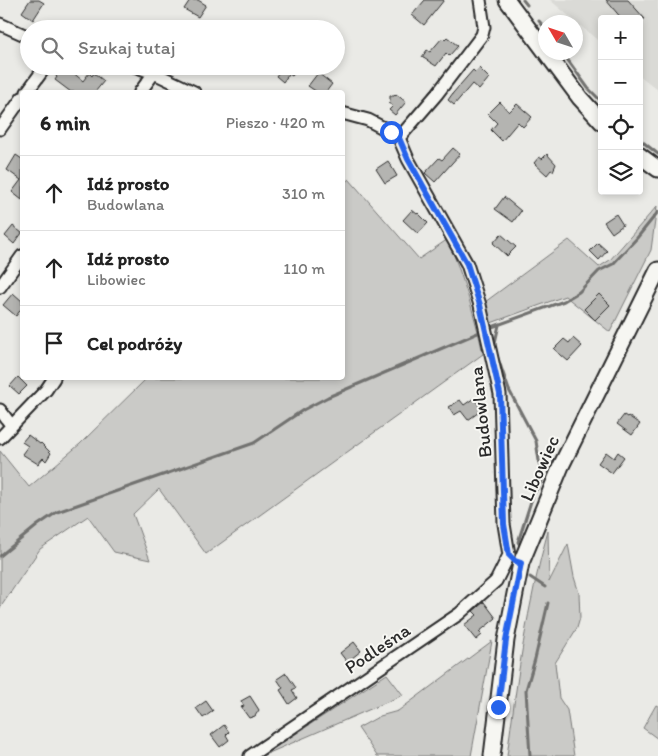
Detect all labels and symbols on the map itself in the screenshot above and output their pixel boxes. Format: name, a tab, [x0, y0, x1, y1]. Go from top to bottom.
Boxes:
north arrow	[538, 15, 583, 60]
route start	[380, 121, 403, 144]
street label: Budowlana	[464, 365, 497, 459]
street label: Libowiec	[515, 432, 564, 505]
street label: Podleśna	[340, 618, 414, 679]
route end	[487, 696, 510, 719]

